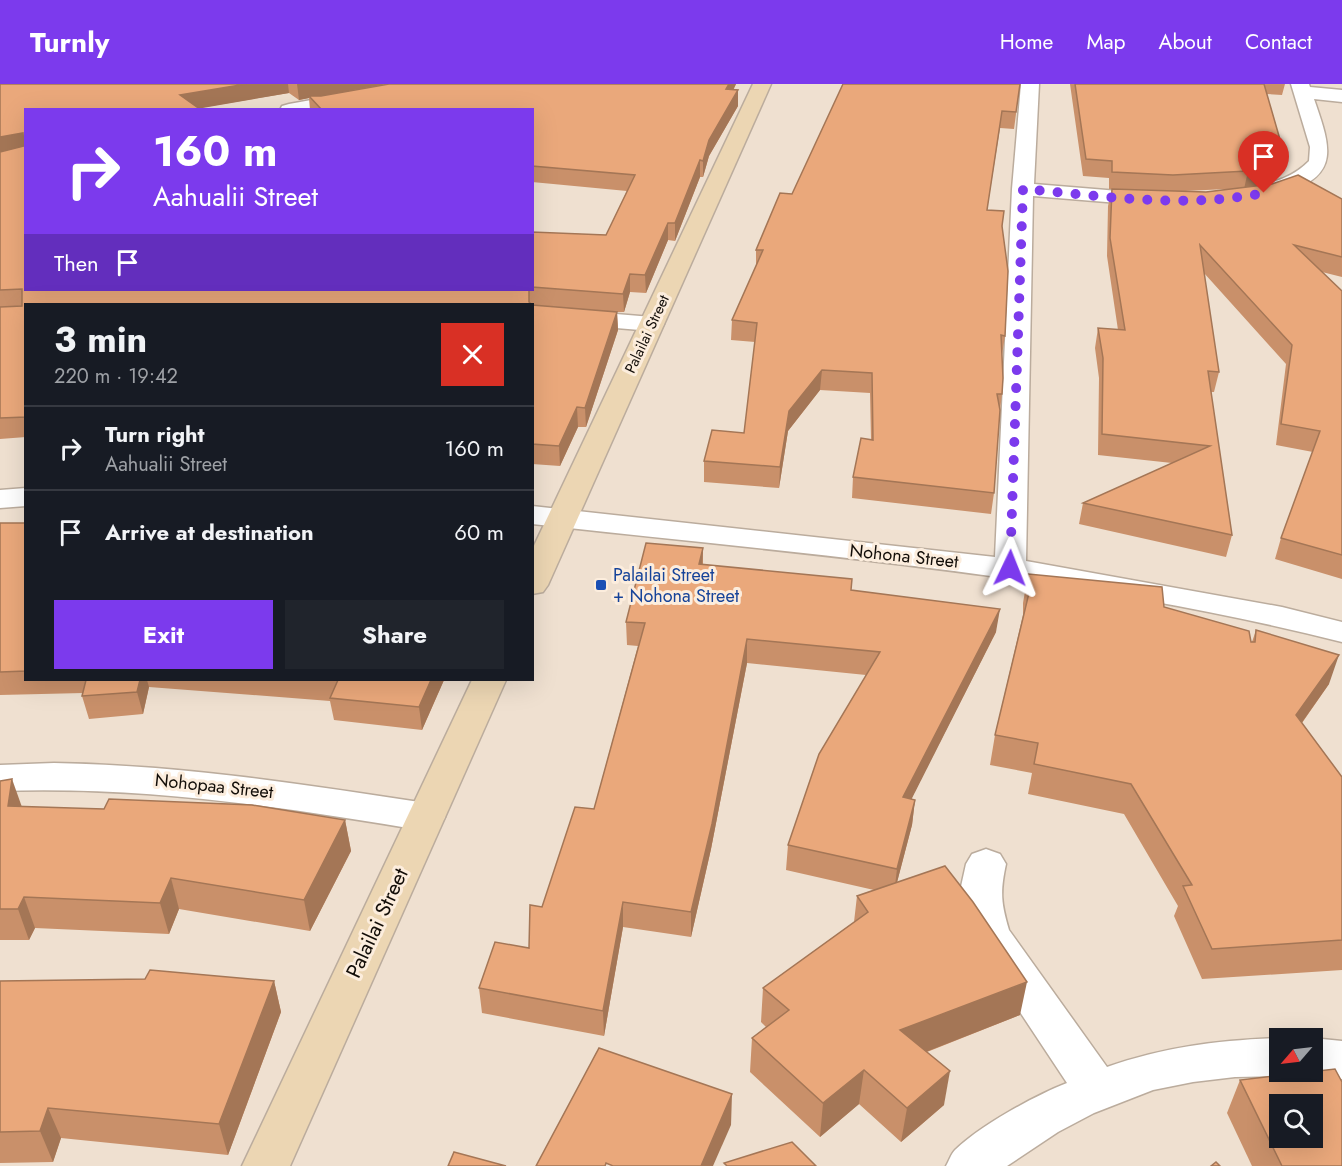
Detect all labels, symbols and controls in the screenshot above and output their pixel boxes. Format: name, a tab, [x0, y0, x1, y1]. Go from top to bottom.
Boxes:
text: Turnly	[30, 22, 109, 63]
text: Home	[1000, 27, 1053, 57]
text: Map	[1086, 27, 1126, 57]
text: About	[1159, 27, 1212, 57]
text: Contact	[1245, 27, 1312, 57]
text: 160 m	[153, 121, 277, 182]
pin	[1238, 131, 1289, 193]
icon: right	[54, 132, 132, 210]
icon: arrive	[1247, 140, 1280, 173]
text: Aahualii Street	[153, 177, 318, 216]
icon: arrive	[111, 246, 144, 279]
text: Then	[54, 247, 99, 279]
street label: Palailai Street	[619, 291, 675, 377]
text: 3 min	[54, 313, 147, 365]
button: close	[441, 323, 504, 386]
text: 220 m · 19:42	[54, 362, 178, 391]
text: Turn right	[105, 418, 205, 450]
icon: right	[54, 432, 87, 465]
text: 160 m	[444, 432, 504, 464]
text: Aahualii Street	[105, 450, 227, 479]
icon: arrive	[54, 516, 87, 549]
text: Arrive at destination	[105, 516, 314, 548]
text: 60 m	[454, 516, 504, 548]
position arrow	[978, 536, 1042, 600]
street label: Nohona Street	[848, 537, 960, 575]
place label: Palailai Street + Nohona Street	[613, 562, 740, 609]
marker: Palailai Street + Nohona Street	[594, 578, 608, 592]
button: Exit	[54, 600, 273, 669]
button: Share	[285, 600, 504, 669]
street label: Nohopaa Street	[153, 767, 275, 805]
street label: Palailai Street	[338, 863, 416, 983]
north arrow	[1269, 1028, 1323, 1082]
map controls	[1269, 1028, 1323, 1148]
button: search	[1269, 1094, 1323, 1148]

